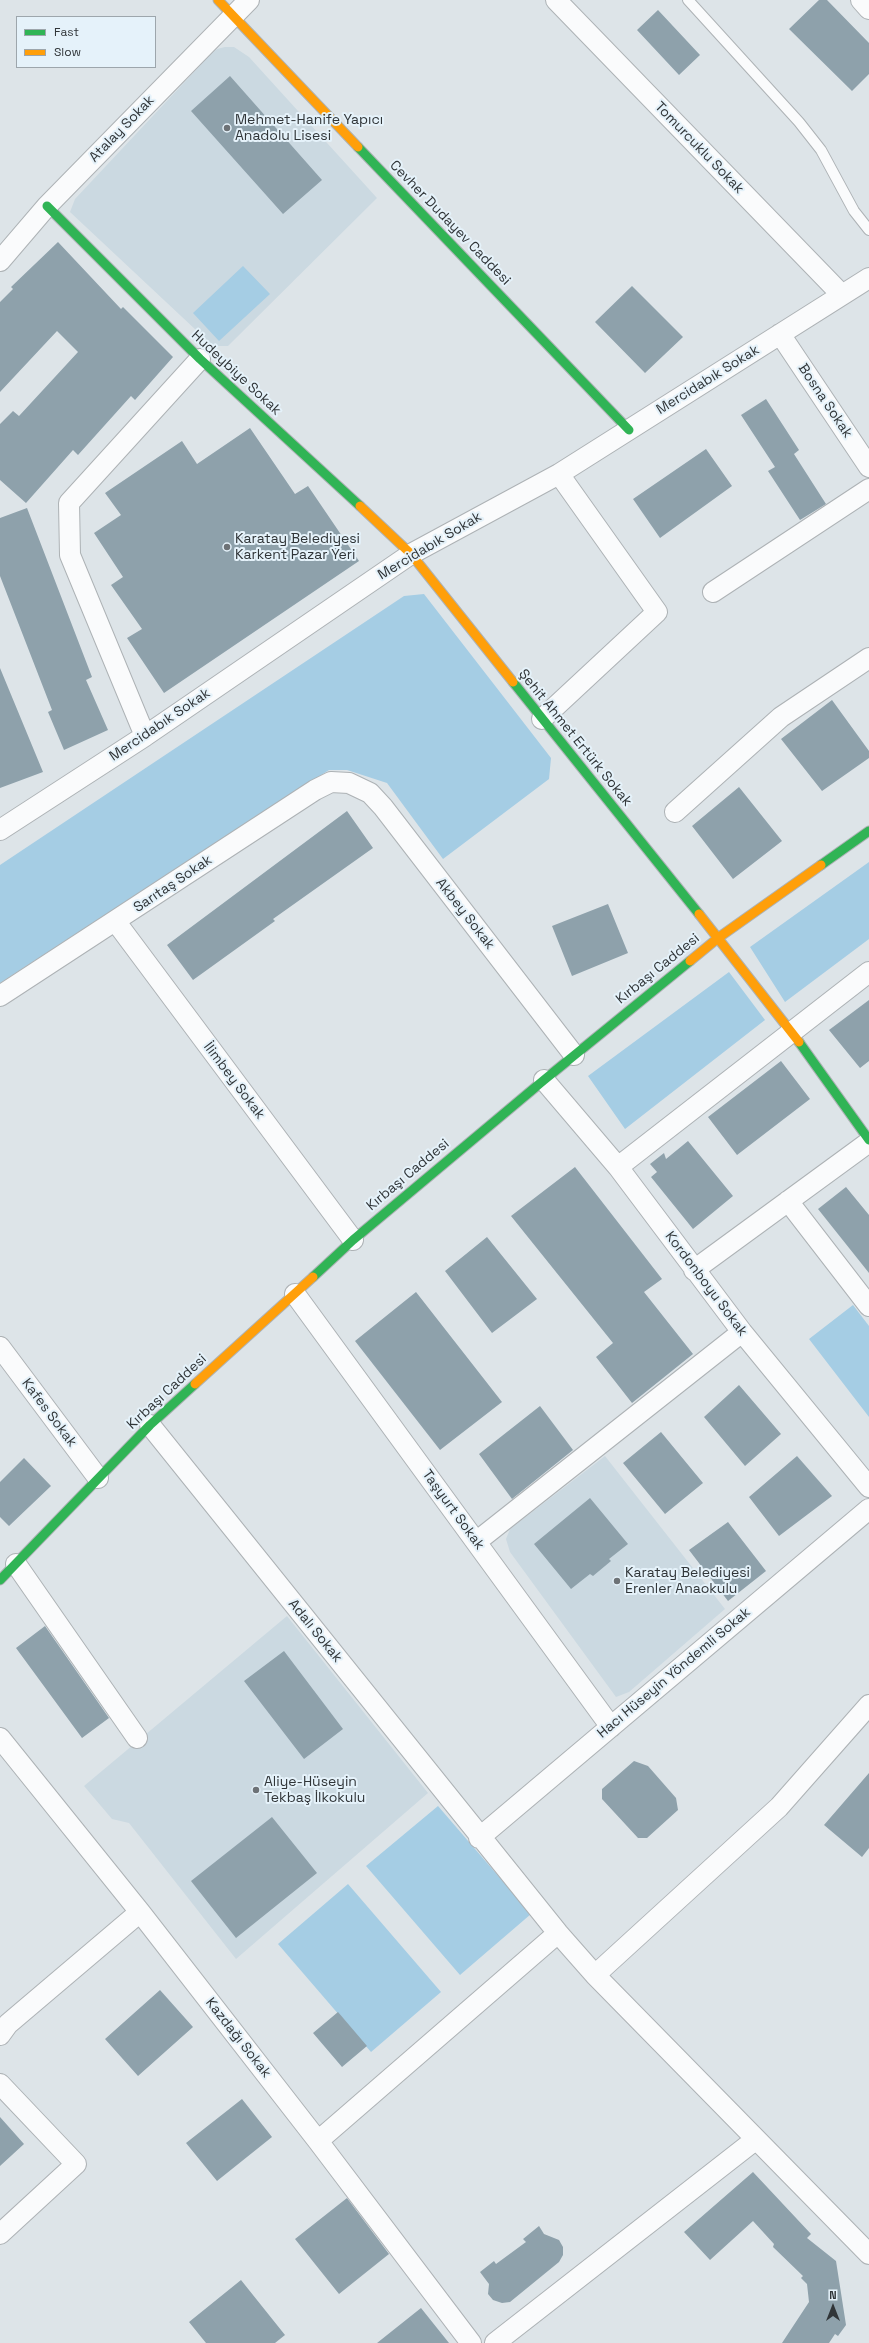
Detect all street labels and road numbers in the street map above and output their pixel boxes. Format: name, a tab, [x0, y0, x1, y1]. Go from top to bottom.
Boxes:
street label: Atalay Sokak	[86, 92, 158, 166]
street label: Tomurcuklu Sokak	[651, 99, 747, 197]
street label: Cevher Dudayev Caddesi	[386, 157, 514, 289]
street label: Hudeybiye Sokak	[188, 327, 284, 419]
street label: Mercidabık Sokak	[653, 342, 763, 418]
street label: Bosna Sokak	[794, 361, 856, 441]
street label: Mercidabık Sokak	[375, 508, 485, 584]
street label: Şehit Ahmet Ertürk Sokak	[515, 666, 635, 810]
street label: Mercidabık Sokak	[106, 685, 214, 765]
street label: Sarıtaş Sokak	[131, 852, 215, 916]
street label: Akbey Sokak	[432, 875, 498, 953]
street label: Kırbaşı Caddesi	[613, 930, 703, 1008]
street label: İlimbey Sokak	[200, 1039, 268, 1123]
street label: Kırbaşı Caddesi	[363, 1136, 453, 1214]
street label: Kordonboyu Sokak	[661, 1228, 751, 1340]
street label: Kırbaşı Caddesi	[124, 1351, 210, 1433]
street label: Kafes Sokak	[18, 1375, 80, 1451]
street label: Taşyurt Sokak	[418, 1467, 488, 1553]
street label: Adalı Sokak	[284, 1596, 346, 1666]
street label: Hacı Hüseyin Yöndemli Sokak	[594, 1604, 754, 1742]
street label: Kazdağı Sokak	[202, 1995, 274, 2081]

